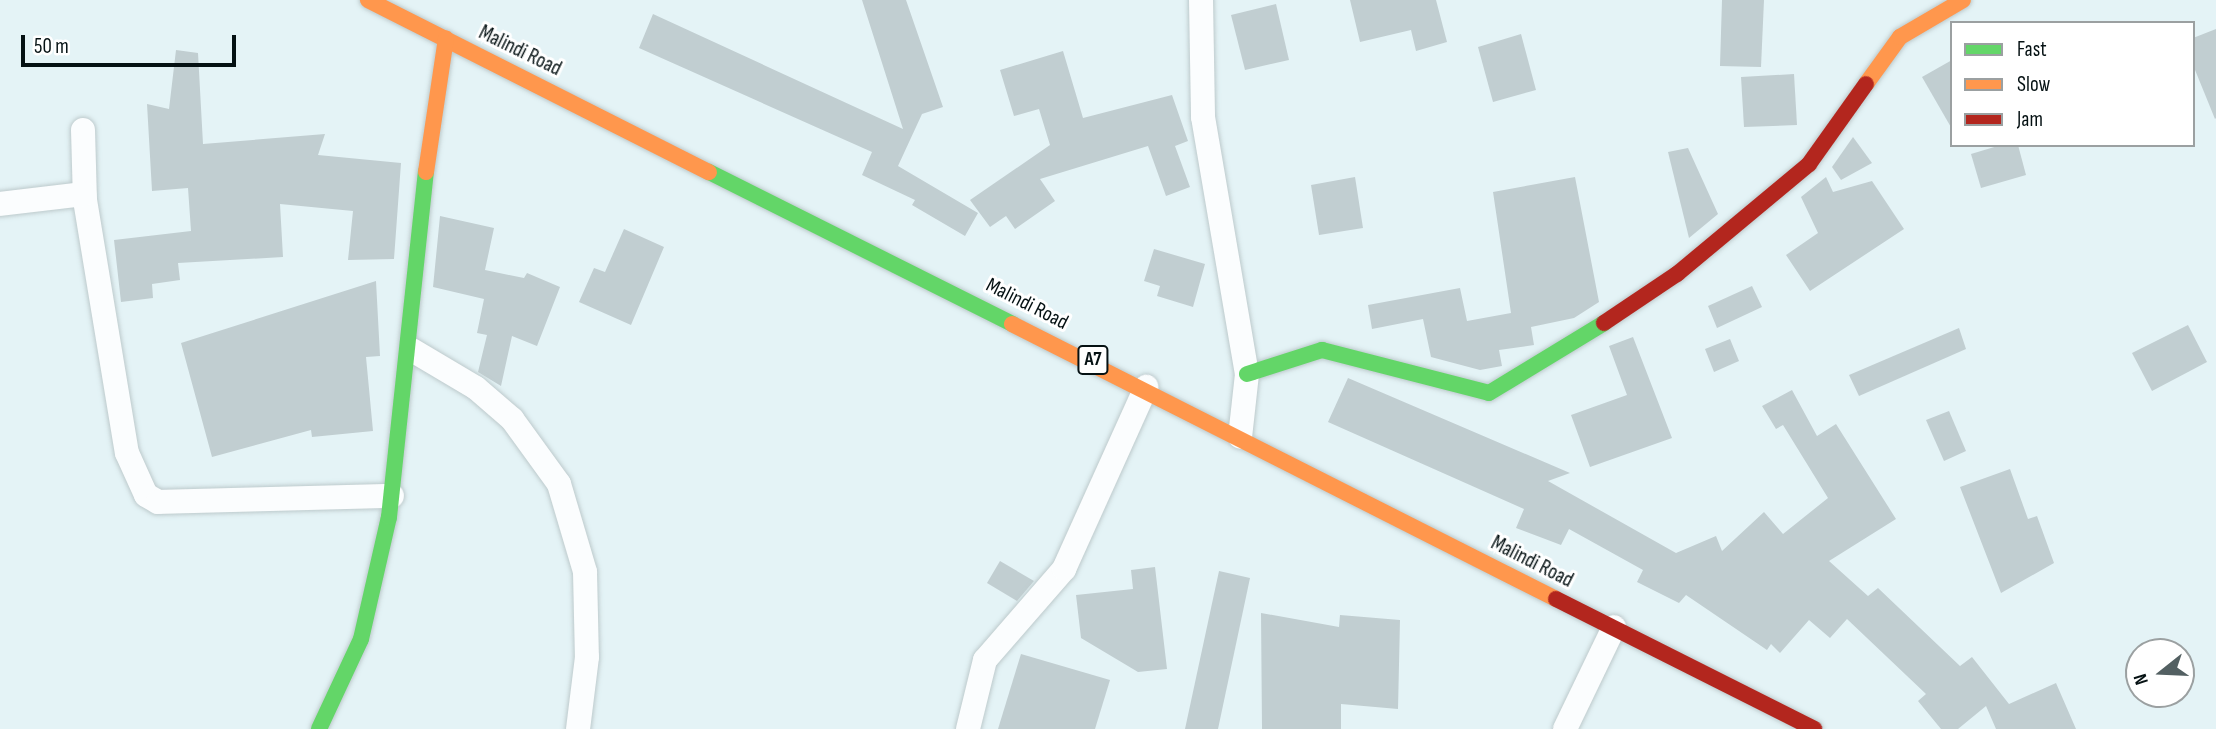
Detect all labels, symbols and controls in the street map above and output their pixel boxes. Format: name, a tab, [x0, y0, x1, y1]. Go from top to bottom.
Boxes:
street label: Malindi Road	[475, 20, 565, 82]
scale bar	[24, 21, 240, 65]
legend	[1950, 21, 2195, 147]
text: 50 m	[34, 34, 69, 59]
text: Fast	[2017, 37, 2047, 62]
text: Slow	[2017, 72, 2050, 97]
text: Jam	[2017, 107, 2043, 132]
street label: Malindi Road	[982, 273, 1072, 335]
road number: A7	[1077, 344, 1109, 376]
street label: Malindi Road	[1487, 531, 1577, 593]
north arrow	[2125, 638, 2195, 708]
text: N	[2129, 671, 2154, 687]

